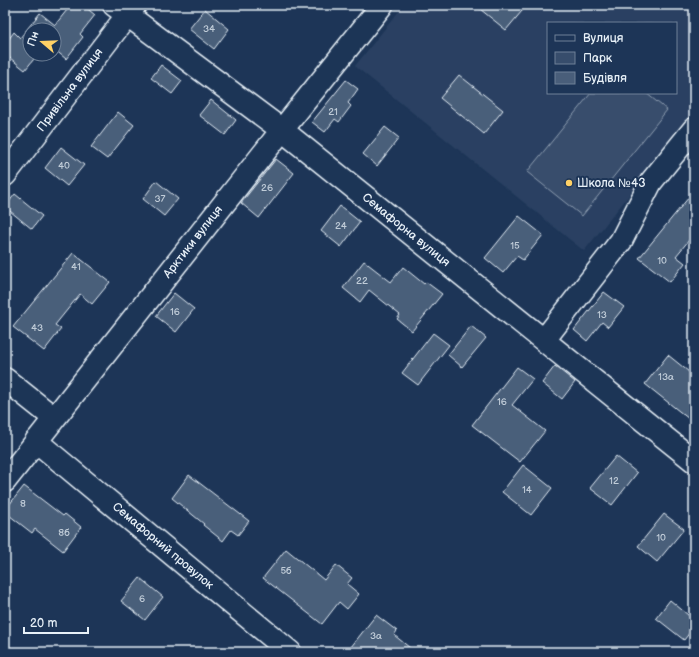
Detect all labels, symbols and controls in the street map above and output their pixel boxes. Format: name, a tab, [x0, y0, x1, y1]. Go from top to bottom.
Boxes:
north arrow	[22, 22, 62, 62]
legend	[547, 22, 677, 94]
house number: 34	[203, 23, 215, 35]
text: Пн	[24, 30, 42, 48]
text: Вулиця	[583, 31, 624, 46]
street label: Привільна вулиця	[34, 45, 106, 135]
text: Парк	[583, 51, 613, 66]
text: Будівля	[583, 71, 627, 86]
house number: 21	[328, 106, 338, 118]
house number: 40	[58, 160, 70, 172]
place label: Школа №43	[577, 176, 646, 191]
marker: Школа №43	[564, 178, 574, 188]
house number: 26	[261, 182, 273, 194]
street label: Семафорна вулиця	[359, 190, 453, 270]
house number: 37	[154, 193, 166, 205]
street label: Арктики вулиця	[159, 202, 226, 282]
house number: 24	[335, 220, 347, 232]
house number: 15	[510, 240, 520, 252]
house number: 10	[657, 255, 667, 267]
house number: 41	[71, 261, 81, 273]
house number: 22	[356, 275, 368, 287]
house number: 16	[170, 306, 180, 318]
house number: 13	[597, 309, 607, 321]
house number: 43	[31, 322, 43, 334]
house number: 13а	[658, 371, 674, 383]
house number: 16	[497, 396, 507, 408]
house number: 12	[609, 475, 619, 487]
house number: 14	[522, 484, 532, 496]
house number: 8	[20, 498, 26, 510]
street label: Семафорний провулок	[109, 499, 217, 593]
house number: 8б	[58, 527, 70, 539]
house number: 10	[656, 532, 666, 544]
house number: 5б	[280, 565, 292, 577]
house number: 6	[139, 593, 145, 605]
scale bar	[24, 609, 88, 635]
text: 20 m	[30, 616, 57, 631]
house number: 3а	[370, 630, 382, 642]

